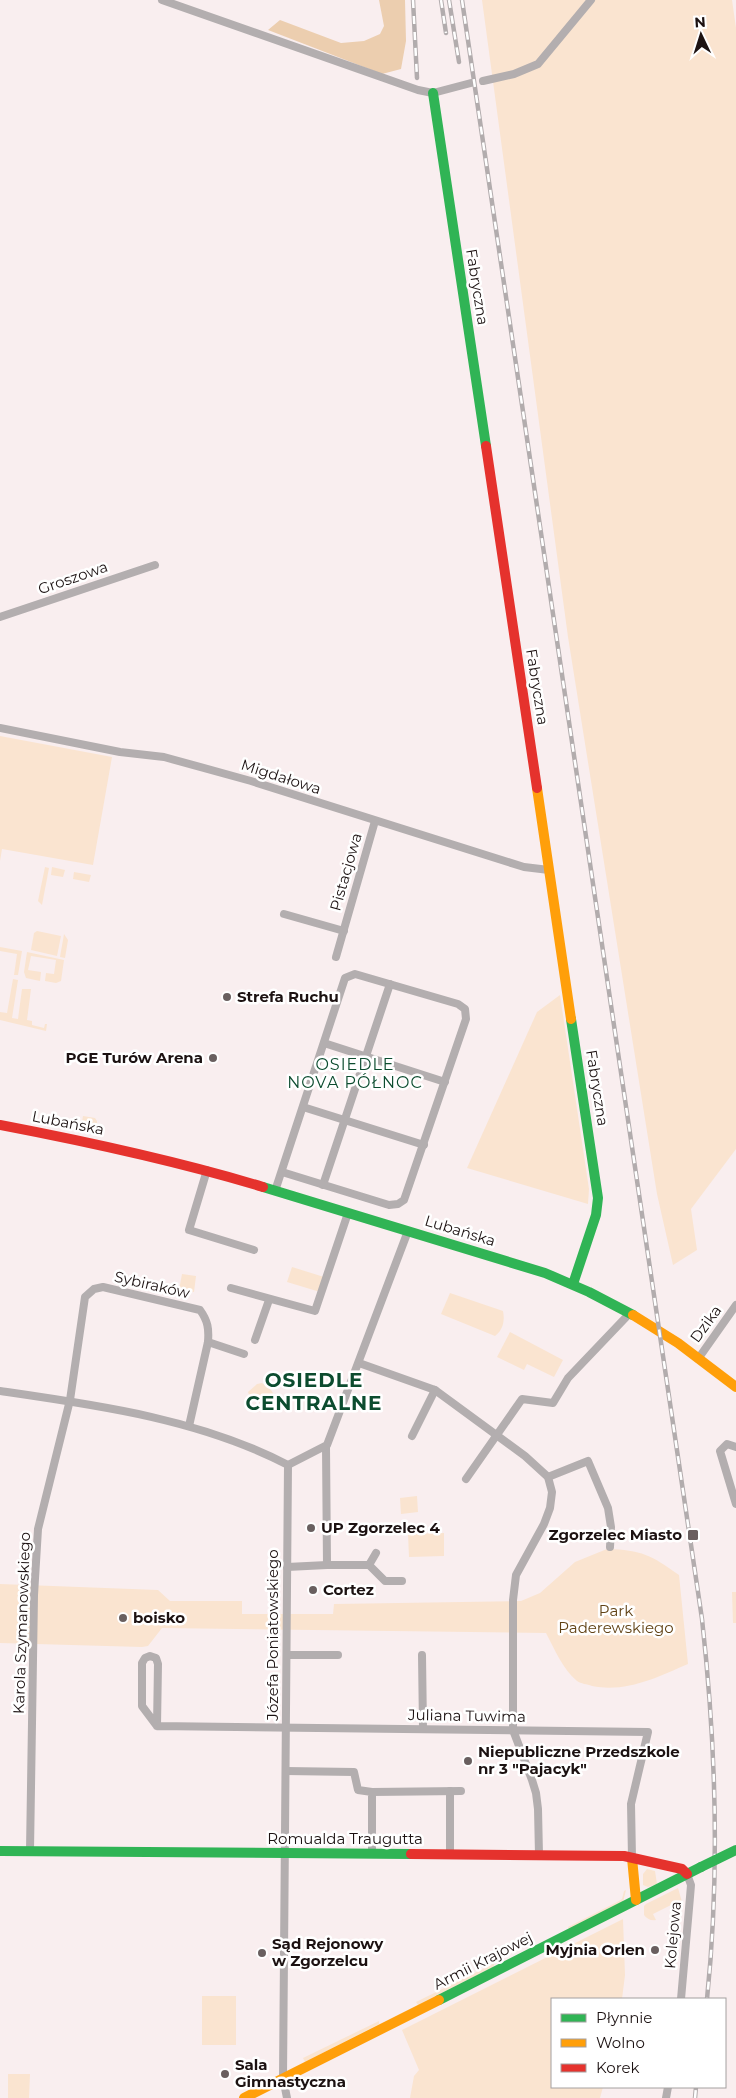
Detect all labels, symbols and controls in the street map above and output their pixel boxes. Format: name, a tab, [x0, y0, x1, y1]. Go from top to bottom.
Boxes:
north arrow	[676, 10, 726, 60]
text: N	[694, 13, 706, 31]
street label: Fabryczna	[462, 247, 493, 326]
street label: Groszowa	[35, 557, 110, 598]
street label: Fabryczna	[522, 647, 553, 726]
street label: Migdałowa	[239, 755, 323, 798]
street label: Pistacjowa	[325, 831, 366, 913]
place label: Strefa Ruchu	[237, 987, 339, 1006]
marker: Strefa Ruchu	[221, 991, 233, 1003]
place label: PGE Turów Arena	[66, 1048, 203, 1067]
street label: Fabryczna	[582, 1048, 613, 1127]
marker: PGE Turów Arena	[207, 1052, 219, 1064]
district label: OSIEDLE NOVA PÓŁNOC	[287, 1055, 423, 1092]
street label: Lubańska	[30, 1106, 106, 1139]
street label: Lubańska	[423, 1211, 498, 1250]
street label: Sybiraków	[113, 1267, 192, 1303]
street label: Dzika	[686, 1301, 726, 1346]
district label: OSIEDLE CENTRALNE	[245, 1368, 383, 1415]
place label: UP Zgorzelec 4	[321, 1518, 440, 1537]
marker: UP Zgorzelec 4	[305, 1522, 317, 1534]
place label: Zgorzelec Miasto	[548, 1525, 682, 1544]
marker: Zgorzelec Miasto	[686, 1528, 700, 1542]
street label: Karola Szymanowskiego	[9, 1532, 34, 1714]
street label: Józefa Poniatowskiego	[263, 1549, 282, 1722]
place label: Cortez	[323, 1580, 374, 1599]
marker: Cortez	[307, 1584, 319, 1596]
park label: Park Paderewskiego	[558, 1601, 674, 1637]
place label: boisko	[133, 1608, 185, 1627]
marker: boisko	[117, 1612, 129, 1624]
street label: Juliana Tuwima	[407, 1705, 526, 1726]
place label: Niepubliczne Przedszkole nr 3 "Pajacyk"	[478, 1742, 680, 1778]
marker: Niepubliczne Przedszkole nr 3 "Pajacyk"	[462, 1755, 474, 1767]
street label: Romualda Traugutta	[267, 1829, 423, 1848]
street label: Kolejowa	[660, 1900, 685, 1970]
street label: Armii Krajowej	[430, 1927, 535, 1994]
place label: Sąd Rejonowy w Zgorzelcu	[272, 1934, 384, 1970]
place label: Myjnia Orlen	[546, 1940, 645, 1959]
marker: Myjnia Orlen	[649, 1944, 661, 1956]
marker: Sąd Rejonowy w Zgorzelcu	[256, 1947, 268, 1959]
legend	[551, 1998, 726, 2088]
text: Płynnie	[596, 2008, 652, 2027]
text: Wolno	[596, 2033, 645, 2052]
place label: Sala Gimnastyczna	[235, 2055, 346, 2091]
text: Korek	[596, 2058, 640, 2077]
marker: Sala Gimnastyczna	[219, 2068, 231, 2080]

